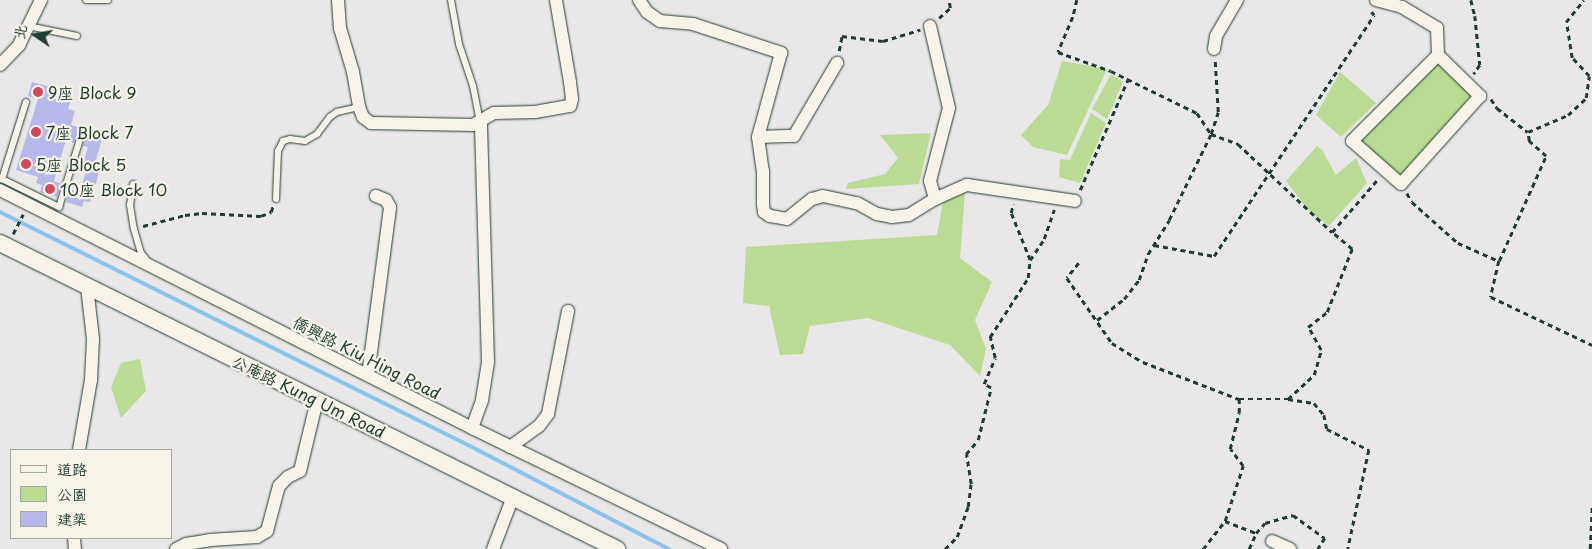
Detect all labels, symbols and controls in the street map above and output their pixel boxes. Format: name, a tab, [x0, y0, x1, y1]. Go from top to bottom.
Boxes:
north arrow	[10, 10, 60, 60]
text: 北	[8, 23, 32, 41]
place label: 9座 Block 9	[48, 82, 135, 102]
marker: 9座 Block 9	[32, 86, 44, 98]
place label: 7座 Block 7	[46, 122, 133, 142]
marker: 7座 Block 7	[30, 126, 42, 138]
place label: 5座 Block 5	[36, 154, 125, 174]
marker: 5座 Block 5	[20, 158, 32, 170]
place label: 10座 Block 10	[60, 179, 166, 199]
marker: 10座 Block 10	[44, 183, 56, 195]
street label: 僑興路 Kiu Hing Road	[290, 311, 444, 403]
street label: 公庵路 Kung Um Road	[229, 350, 389, 442]
legend	[10, 449, 172, 539]
text: 道路	[57, 457, 87, 480]
text: 公園	[57, 482, 87, 505]
text: 建築	[57, 507, 87, 530]

